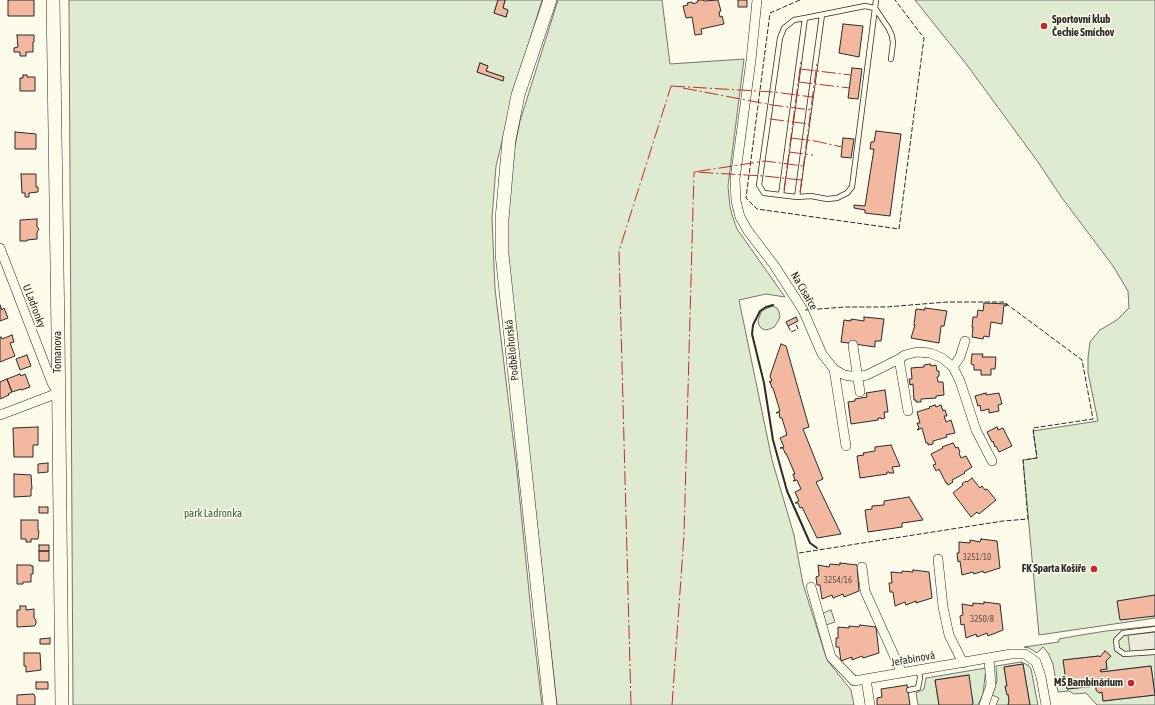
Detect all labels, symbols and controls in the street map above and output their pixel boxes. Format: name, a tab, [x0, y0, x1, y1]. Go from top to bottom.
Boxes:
place label: Sportovní klub Čechie Smíchov	[1052, 13, 1114, 39]
marker: Sportovní klub Čechie Smíchov	[1039, 21, 1049, 31]
street label: Na Císařce	[788, 270, 820, 312]
street label: U Ladronky	[20, 282, 48, 330]
street label: Podbělohorská	[502, 319, 522, 381]
street label: Tomanova	[51, 331, 65, 373]
park label: park Ladronka	[184, 507, 242, 521]
house number: 3251/10	[963, 552, 991, 562]
place label: FK Sparta Košíře	[1022, 562, 1086, 576]
marker: FK Sparta Košíře	[1089, 564, 1099, 574]
house number: 3254/16	[824, 575, 852, 585]
house number: 3250/8	[970, 614, 994, 624]
street label: Jeřabinová	[890, 649, 936, 669]
place label: MŠ Bambinárium	[1054, 676, 1123, 690]
marker: MŠ Bambinárium	[1126, 678, 1136, 688]

